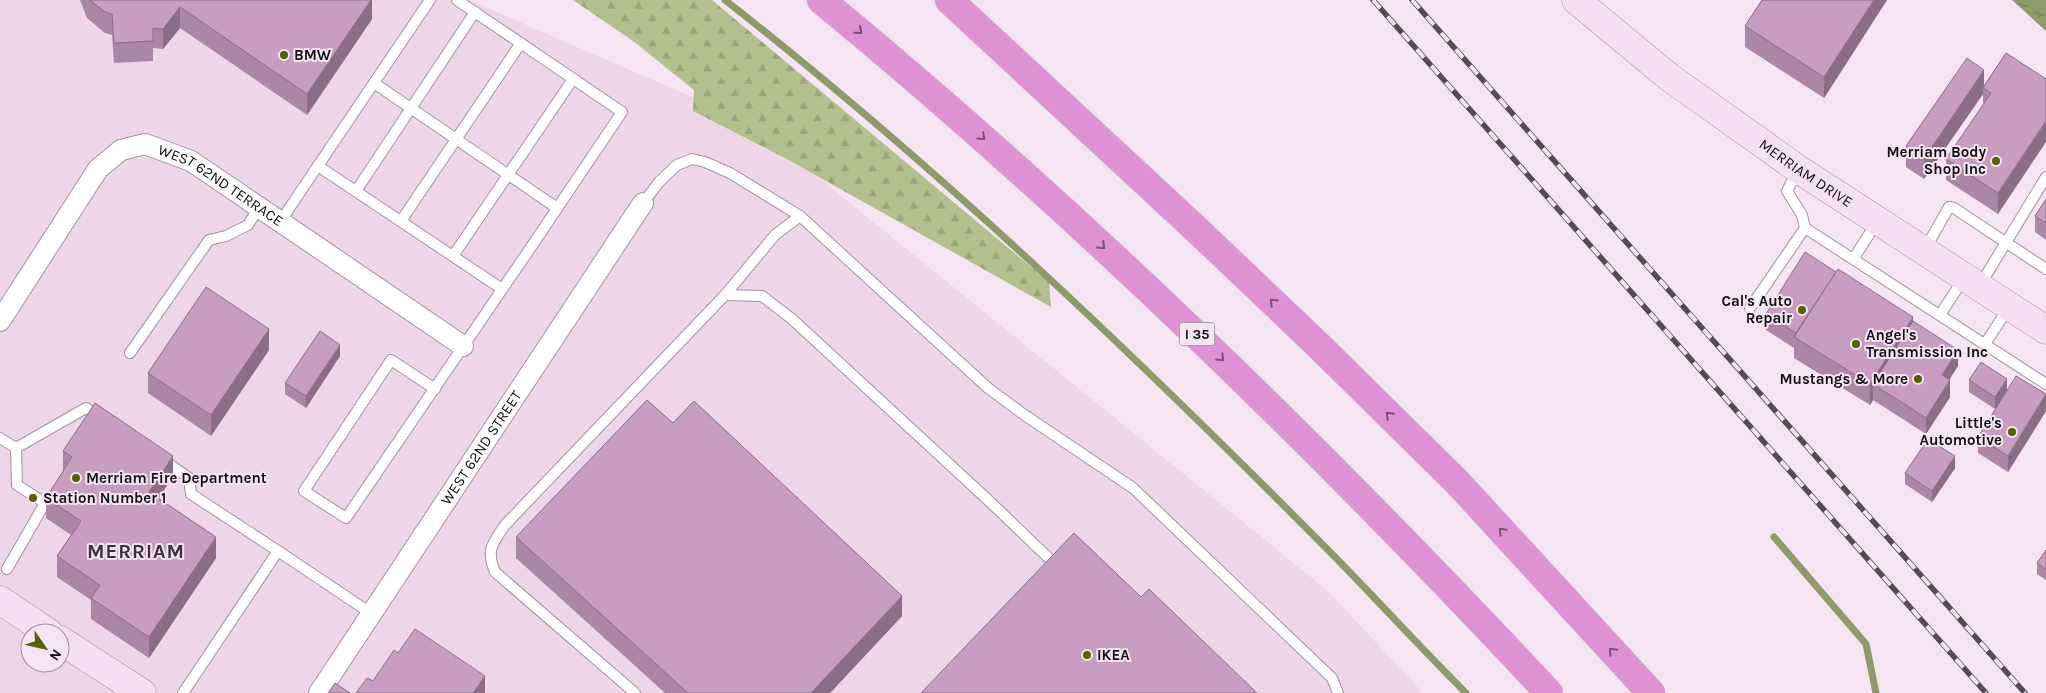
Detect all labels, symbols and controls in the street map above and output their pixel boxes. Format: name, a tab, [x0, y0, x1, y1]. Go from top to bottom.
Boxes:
one-way arrow	[853, 26, 862, 35]
place label: BMW	[294, 46, 332, 64]
marker: BMW	[278, 49, 290, 61]
one-way arrow	[976, 131, 985, 140]
street label: MERRIAM DRIVE	[1756, 135, 1856, 211]
street label: WEST 62ND TERRACE	[156, 141, 286, 230]
place label: Merriam Body Shop Inc	[1886, 143, 1986, 178]
marker: Merriam Body Shop Inc	[1990, 155, 2002, 167]
one-way arrow	[1097, 240, 1106, 249]
place label: Cal's Auto Repair	[1722, 292, 1792, 327]
one-way arrow	[1269, 299, 1278, 308]
marker: Cal's Auto Repair	[1796, 304, 1808, 316]
road number: I 35	[1180, 322, 1214, 346]
place label: Angel's Transmission Inc	[1866, 326, 1988, 361]
marker: Angel's Transmission Inc	[1850, 338, 1862, 350]
one-way arrow	[1215, 352, 1224, 361]
place label: Mustangs & More	[1779, 370, 1908, 388]
marker: Mustangs & More	[1912, 373, 1924, 385]
street label: WEST 62ND STREET	[437, 387, 526, 508]
one-way arrow	[1386, 412, 1395, 421]
place label: Little's Automotive	[1920, 414, 2002, 449]
marker: Little's Automotive	[2006, 426, 2018, 438]
place label: Merriam Fire Department	[86, 469, 267, 487]
marker: Merriam Fire Department	[70, 472, 82, 484]
place label: Station Number 1	[43, 489, 166, 507]
marker: Station Number 1	[27, 492, 39, 504]
one-way arrow	[1499, 528, 1508, 537]
district label: MERRIAM	[87, 540, 185, 563]
north arrow	[20, 623, 70, 673]
text: N	[46, 646, 65, 664]
place label: IKEA	[1097, 646, 1130, 664]
one-way arrow	[1609, 647, 1618, 656]
marker: IKEA	[1081, 649, 1093, 661]

